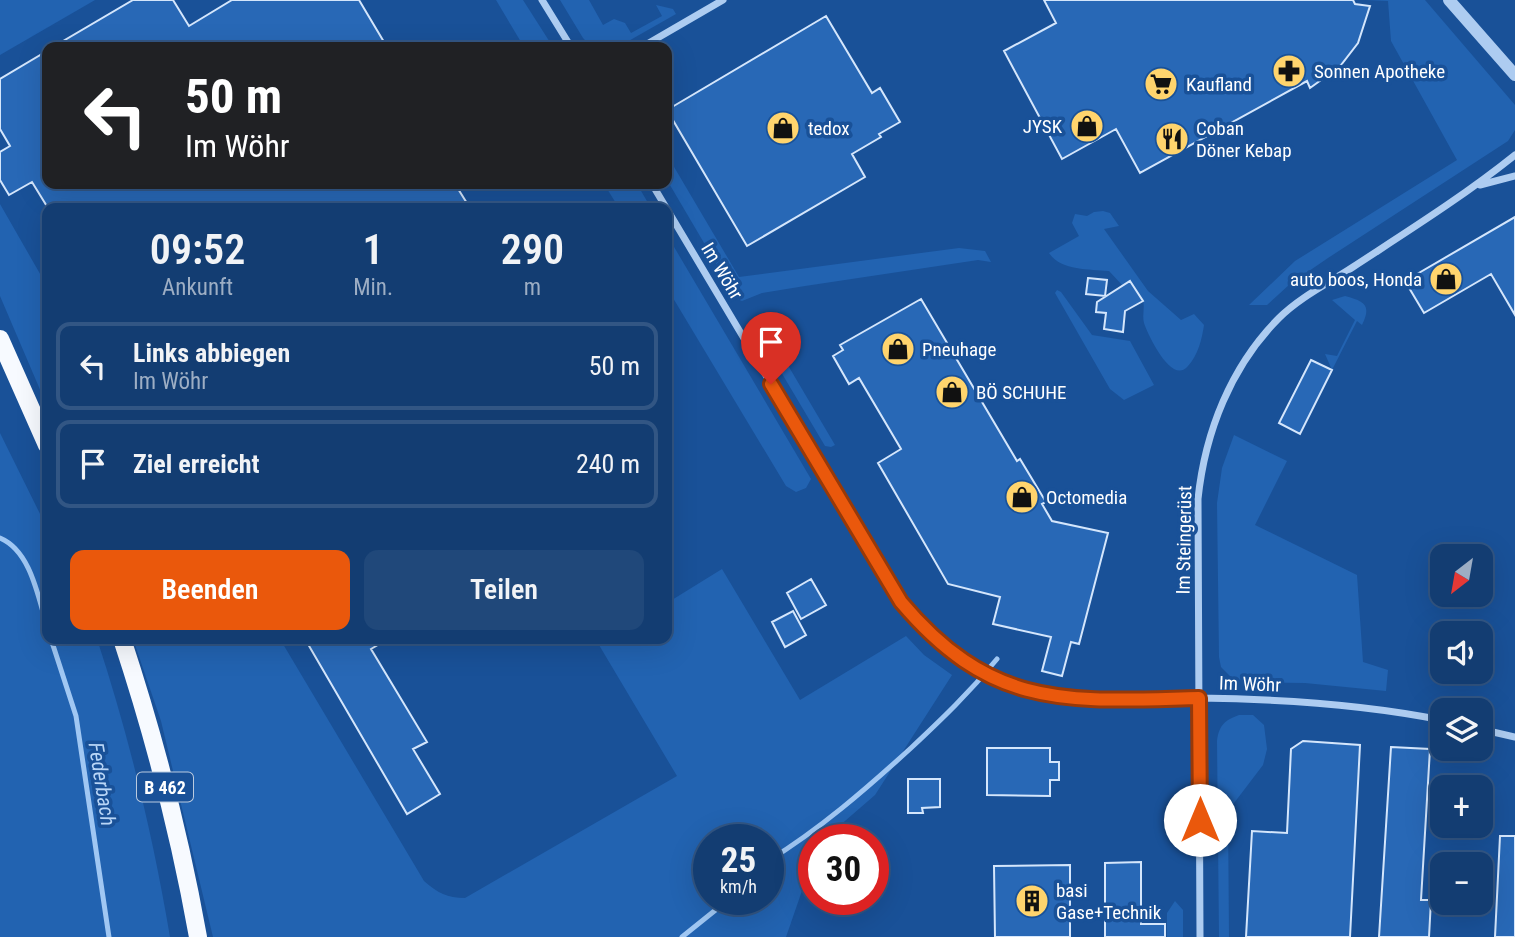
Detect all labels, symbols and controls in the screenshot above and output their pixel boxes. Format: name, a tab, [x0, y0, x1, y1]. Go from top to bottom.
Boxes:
pharmacy icon: Sonnen Apotheke	[1270, 52, 1308, 90]
place label: Sonnen Apotheke	[1314, 60, 1445, 83]
supermarket icon: Kaufland	[1142, 65, 1180, 103]
text: 50 m	[185, 68, 282, 125]
icon: left	[70, 70, 161, 161]
place label: Kaufland	[1186, 73, 1252, 96]
shop icon: JYSK	[1068, 107, 1106, 145]
shop icon: tedox	[764, 109, 802, 147]
place label: JYSK	[1023, 115, 1063, 138]
place label: tedox	[808, 117, 850, 140]
place label: Coban Döner Kebap	[1196, 117, 1292, 162]
restaurant icon: Coban Döner Kebap	[1153, 120, 1191, 158]
text: Im Wöhr	[185, 127, 290, 165]
text: 09:52	[150, 225, 245, 274]
text: 1	[363, 225, 384, 274]
text: 290	[501, 225, 564, 274]
street label: Im Wöhr	[696, 238, 748, 304]
shop icon: auto boos, Honda	[1427, 260, 1465, 298]
place label: auto boos, Honda	[1290, 268, 1422, 291]
text: Ankunft	[162, 274, 233, 301]
text: Min.	[353, 274, 393, 301]
text: m	[524, 274, 541, 301]
pin	[741, 312, 801, 384]
icon: arrive	[752, 323, 790, 361]
shop icon: Pneuhage	[879, 330, 917, 368]
text: Links abbiegen	[133, 338, 290, 368]
place label: Pneuhage	[922, 338, 996, 361]
icon: left	[74, 347, 112, 385]
text: 50 m	[589, 351, 640, 381]
text: Im Wöhr	[133, 368, 208, 395]
shop icon: BÖ SCHUHE	[933, 373, 971, 411]
place label: BÖ SCHUHE	[976, 381, 1066, 404]
icon: arrive	[74, 445, 112, 483]
text: Ziel erreicht	[133, 449, 259, 479]
text: 240 m	[576, 449, 640, 479]
shop icon: Octomedia	[1003, 478, 1041, 516]
street label: Im Steingerüst	[1172, 485, 1196, 595]
place label: Octomedia	[1046, 486, 1127, 509]
north arrow	[1430, 544, 1493, 607]
map controls	[1430, 544, 1493, 915]
button: Beenden	[70, 550, 350, 630]
button: Teilen	[364, 550, 644, 630]
button: sound	[1430, 621, 1493, 684]
street label: Im Wöhr	[1219, 671, 1282, 697]
button: layers	[1430, 698, 1493, 761]
water label: Federbach	[84, 741, 120, 827]
road number: B 462	[137, 772, 193, 802]
button: +	[1430, 775, 1493, 838]
position arrow	[1163, 783, 1237, 857]
speed limit sign: 30	[798, 824, 889, 915]
text: 25	[721, 840, 756, 881]
button: −	[1430, 852, 1493, 915]
text: km/h	[720, 876, 757, 897]
place label: basi Gase+Technik	[1056, 879, 1162, 924]
building icon: basi Gase+Technik	[1013, 882, 1051, 920]

